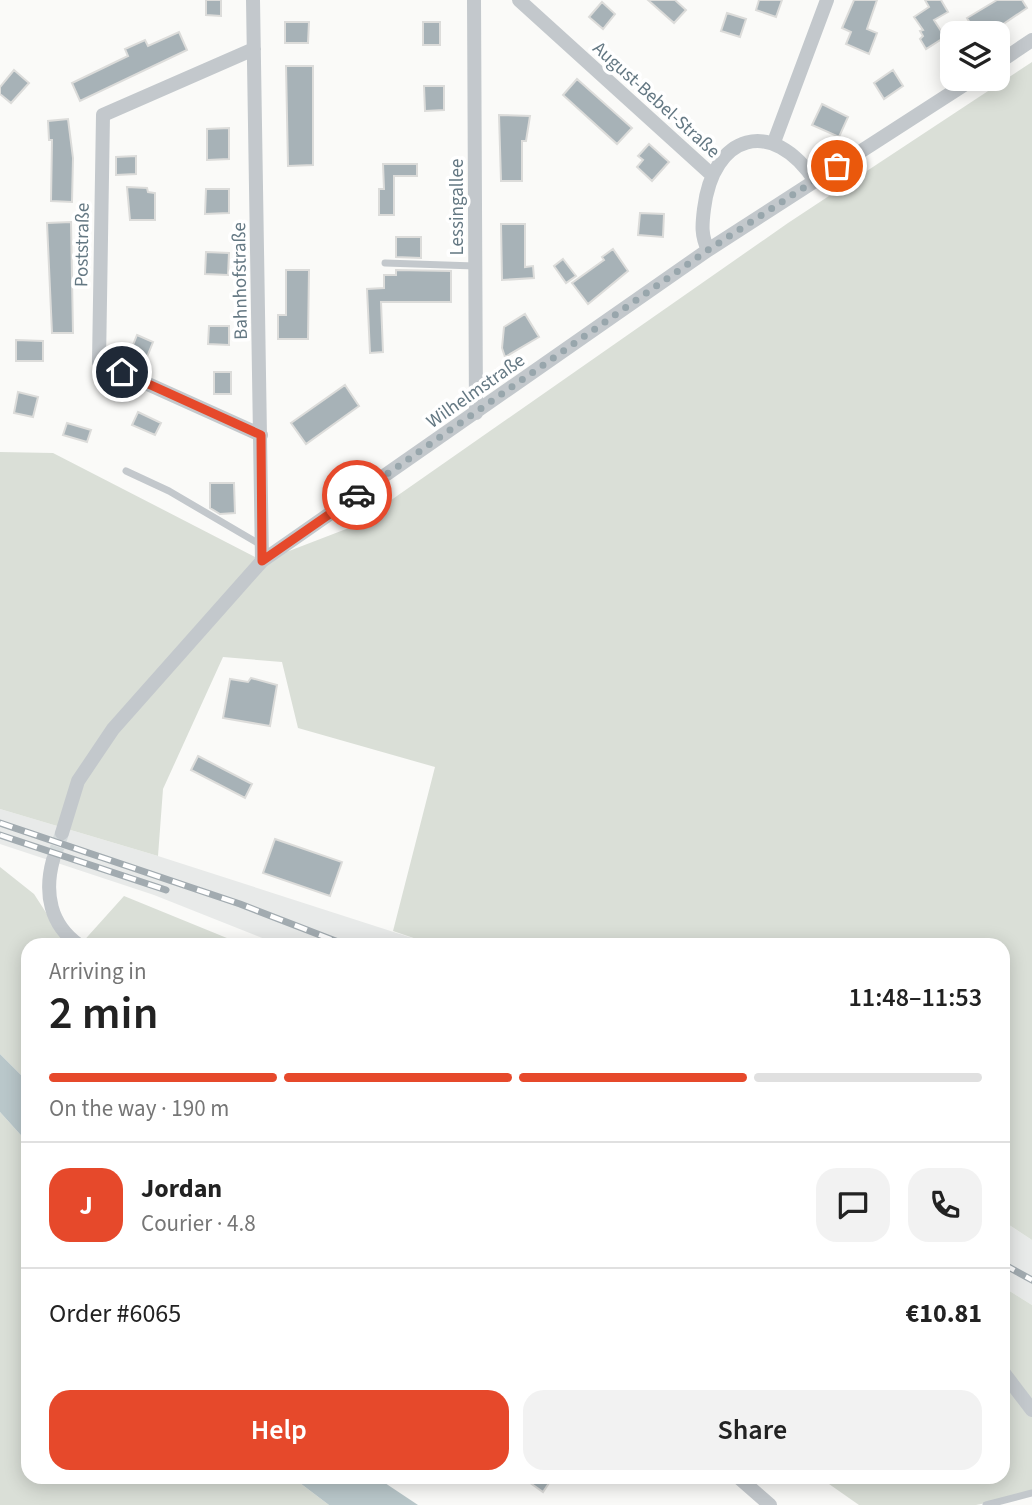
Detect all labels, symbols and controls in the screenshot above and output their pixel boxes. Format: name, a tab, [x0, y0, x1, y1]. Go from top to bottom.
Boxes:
map controls	[940, 21, 1010, 91]
button: layers	[940, 21, 1010, 91]
street label: August-Bebel-Straße	[586, 36, 726, 165]
pin	[807, 136, 867, 196]
icon: bag	[818, 147, 856, 185]
street label: Lessingallee	[444, 159, 471, 255]
street label: Poststraße	[68, 203, 97, 287]
street label: Bahnhofstraße	[226, 222, 255, 340]
pin	[92, 342, 152, 402]
street label: Wilhelmstraße	[421, 347, 531, 435]
icon: home	[103, 353, 141, 391]
courier	[322, 460, 392, 530]
icon: car	[338, 476, 376, 514]
text: Arriving in	[49, 955, 147, 988]
text: 11:48–11:53	[849, 979, 982, 1016]
text: 2 min	[49, 981, 158, 1046]
text: On the way · 190 m	[49, 1092, 229, 1125]
button: chat	[816, 1168, 890, 1242]
button: phone	[908, 1168, 982, 1242]
text: Jordan	[141, 1170, 222, 1207]
text: J	[79, 1187, 93, 1224]
text: Courier · 4.8	[141, 1207, 256, 1240]
text: Order #6065	[49, 1295, 181, 1332]
text: €10.81	[906, 1295, 982, 1332]
button: Help	[49, 1390, 509, 1470]
button: Share	[523, 1390, 982, 1470]

